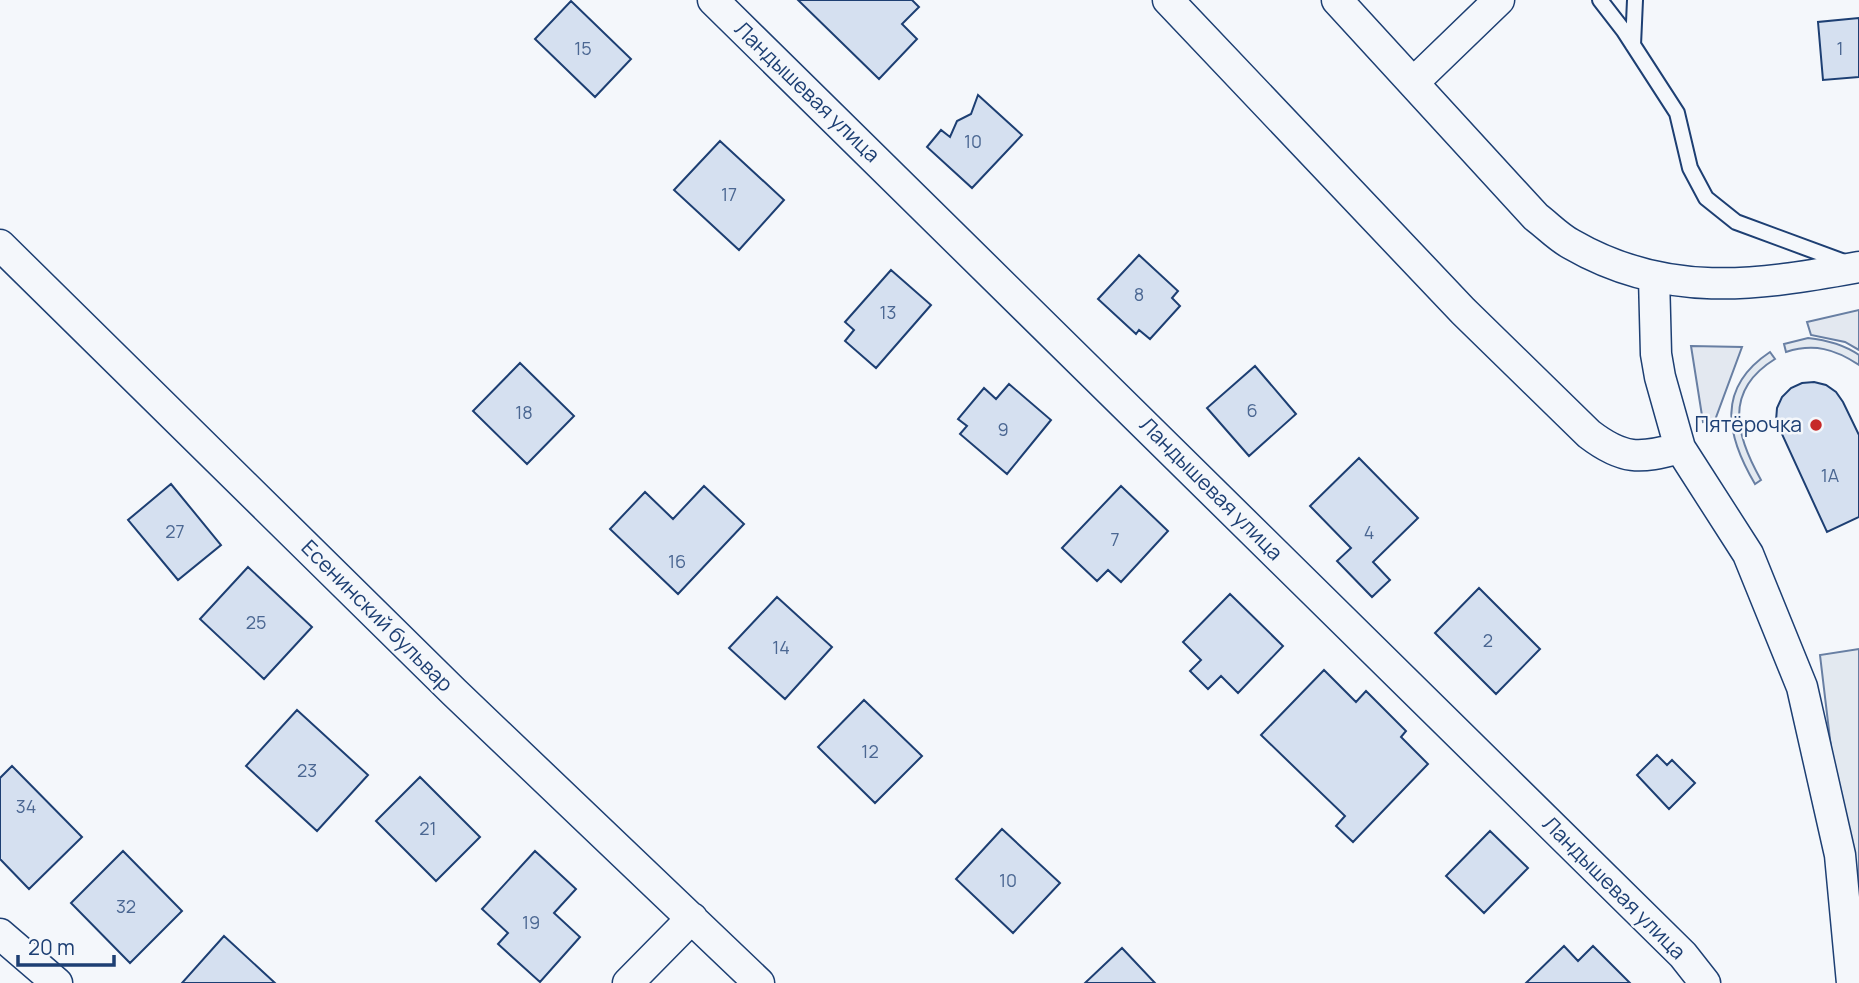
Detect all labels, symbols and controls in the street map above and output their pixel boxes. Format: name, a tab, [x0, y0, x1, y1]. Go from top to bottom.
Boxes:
street label: Ландышевая улица	[729, 15, 886, 168]
house number: 15	[574, 36, 592, 60]
house number: 1	[1836, 36, 1844, 60]
house number: 10	[964, 129, 982, 153]
house number: 17	[721, 182, 737, 206]
house number: 8	[1134, 282, 1144, 306]
house number: 13	[880, 300, 896, 324]
house number: 6	[1246, 398, 1258, 422]
house number: 18	[515, 400, 533, 424]
place label: Пятёрочка	[1695, 410, 1802, 438]
street label: Ландышевая улица	[1134, 411, 1289, 566]
house number: 9	[997, 417, 1009, 441]
marker: Пятёрочка	[1808, 417, 1824, 433]
house number: 1А	[1821, 463, 1840, 487]
house number: 27	[165, 519, 185, 543]
house number: 4	[1364, 520, 1374, 544]
house number: 7	[1110, 527, 1120, 551]
street label: Есенинский бульвар	[296, 533, 460, 697]
house number: 16	[668, 549, 686, 573]
house number: 25	[246, 610, 266, 634]
house number: 2	[1483, 628, 1493, 652]
house number: 14	[772, 635, 790, 659]
house number: 12	[861, 739, 879, 763]
house number: 23	[297, 758, 317, 782]
house number: 34	[16, 794, 36, 818]
street label: Ландышевая улица	[1537, 810, 1692, 965]
house number: 21	[419, 816, 437, 840]
house number: 10	[999, 868, 1017, 892]
house number: 32	[116, 894, 136, 918]
house number: 19	[522, 910, 540, 934]
scale bar	[18, 923, 114, 967]
text: 20 m	[28, 933, 75, 961]

